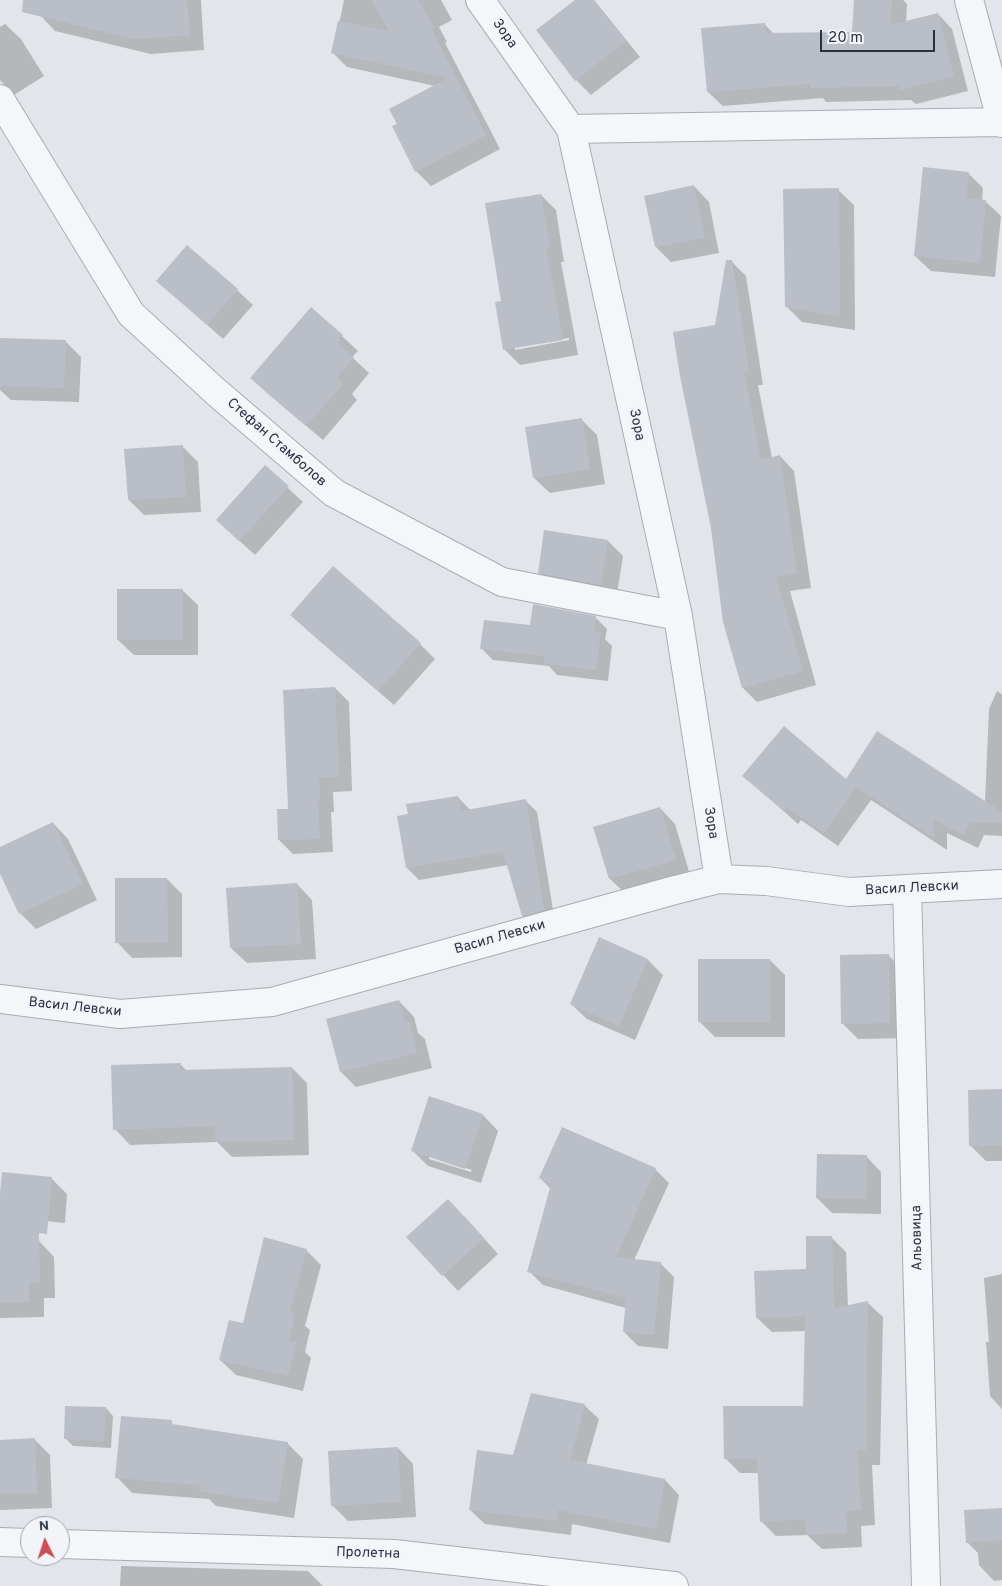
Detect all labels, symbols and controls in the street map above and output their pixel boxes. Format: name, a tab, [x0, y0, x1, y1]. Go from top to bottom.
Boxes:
street label: Зора	[488, 16, 520, 52]
scale bar	[822, 20, 937, 52]
text: 20 m	[828, 29, 863, 48]
street label: Стефан Стамболов	[223, 395, 329, 491]
street label: Зора	[624, 408, 648, 442]
street label: Зора	[699, 806, 721, 840]
street label: Васил Левски	[865, 878, 959, 900]
street label: Васил Левски	[453, 917, 547, 959]
street label: Васил Левски	[28, 995, 122, 1021]
street label: Альовица	[909, 1205, 927, 1271]
north arrow	[20, 1516, 70, 1566]
text: N	[38, 1518, 50, 1535]
street label: Пролетна	[336, 1544, 400, 1564]

